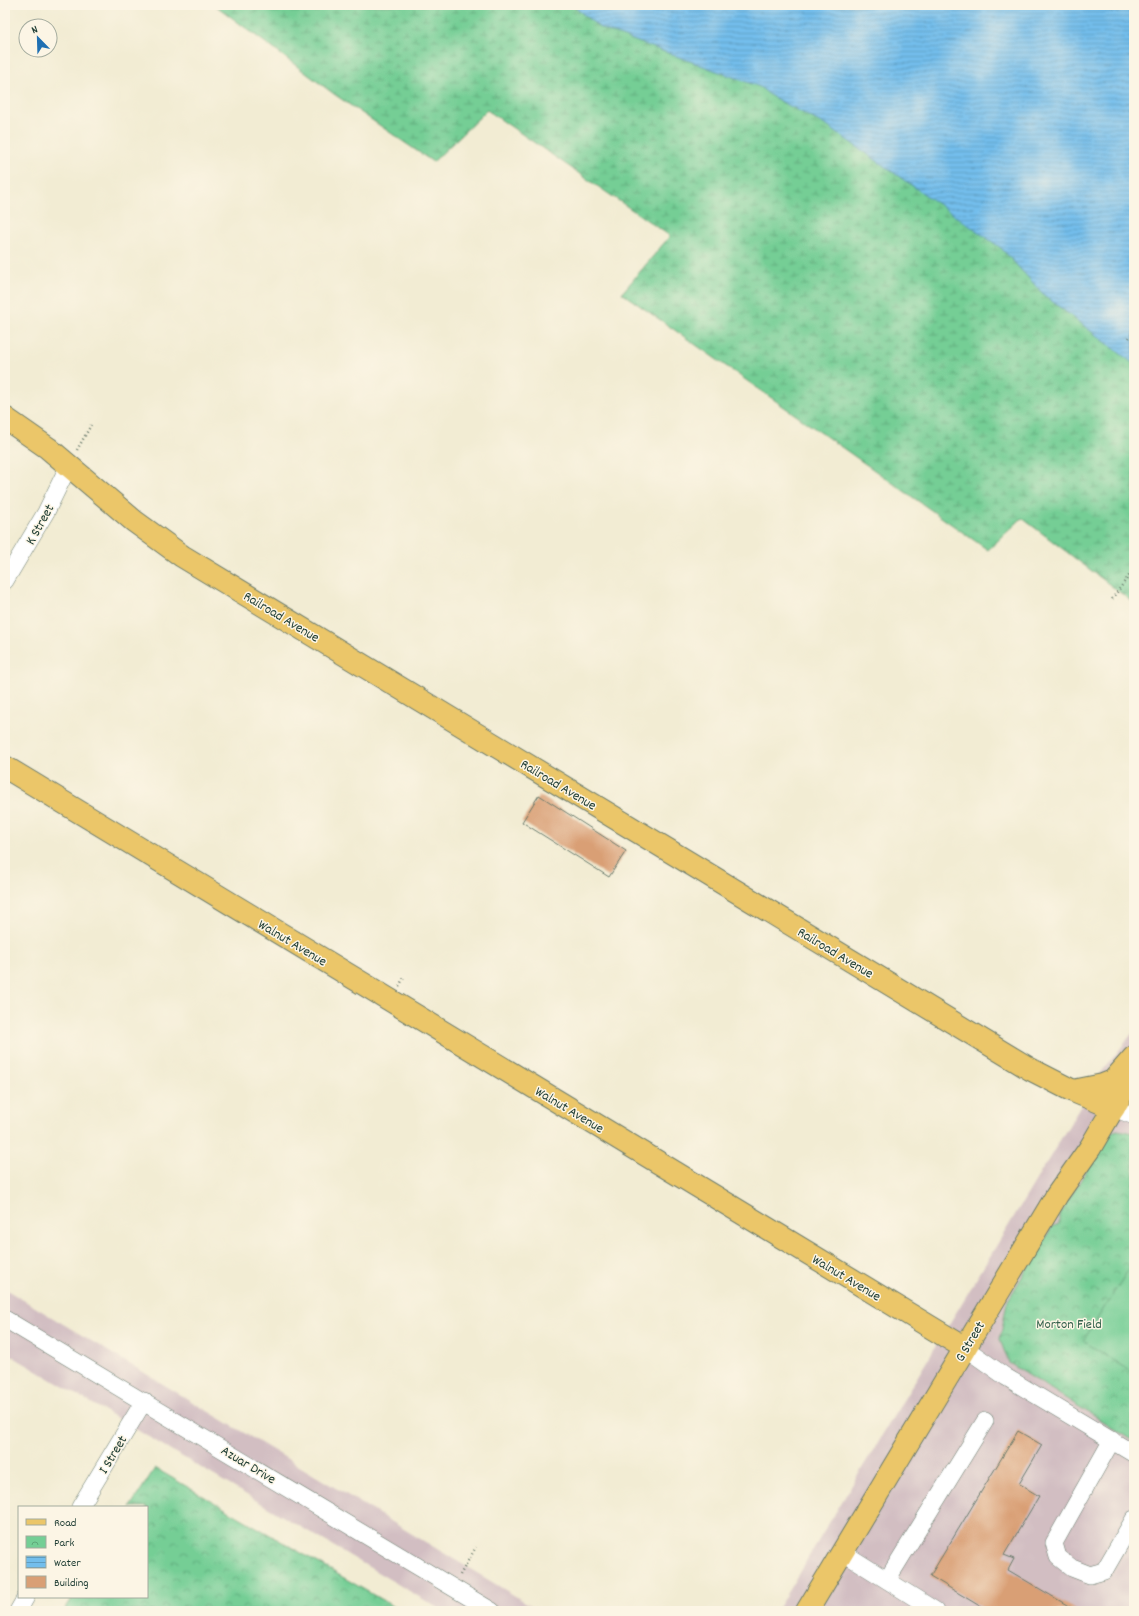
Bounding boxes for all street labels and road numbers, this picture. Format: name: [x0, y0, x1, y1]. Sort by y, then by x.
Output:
street label: K Street: [21, 501, 60, 549]
street label: Railroad Avenue: [239, 587, 323, 648]
street label: Railroad Avenue: [516, 755, 600, 816]
street label: Walnut Avenue: [254, 915, 330, 972]
street label: Railroad Avenue: [793, 923, 877, 984]
street label: Walnut Avenue: [531, 1082, 607, 1139]
street label: Walnut Avenue: [808, 1250, 884, 1307]
street label: G Street: [951, 1318, 991, 1366]
street label: I Street: [94, 1432, 133, 1478]
street label: Azuar Drive: [217, 1441, 279, 1490]

